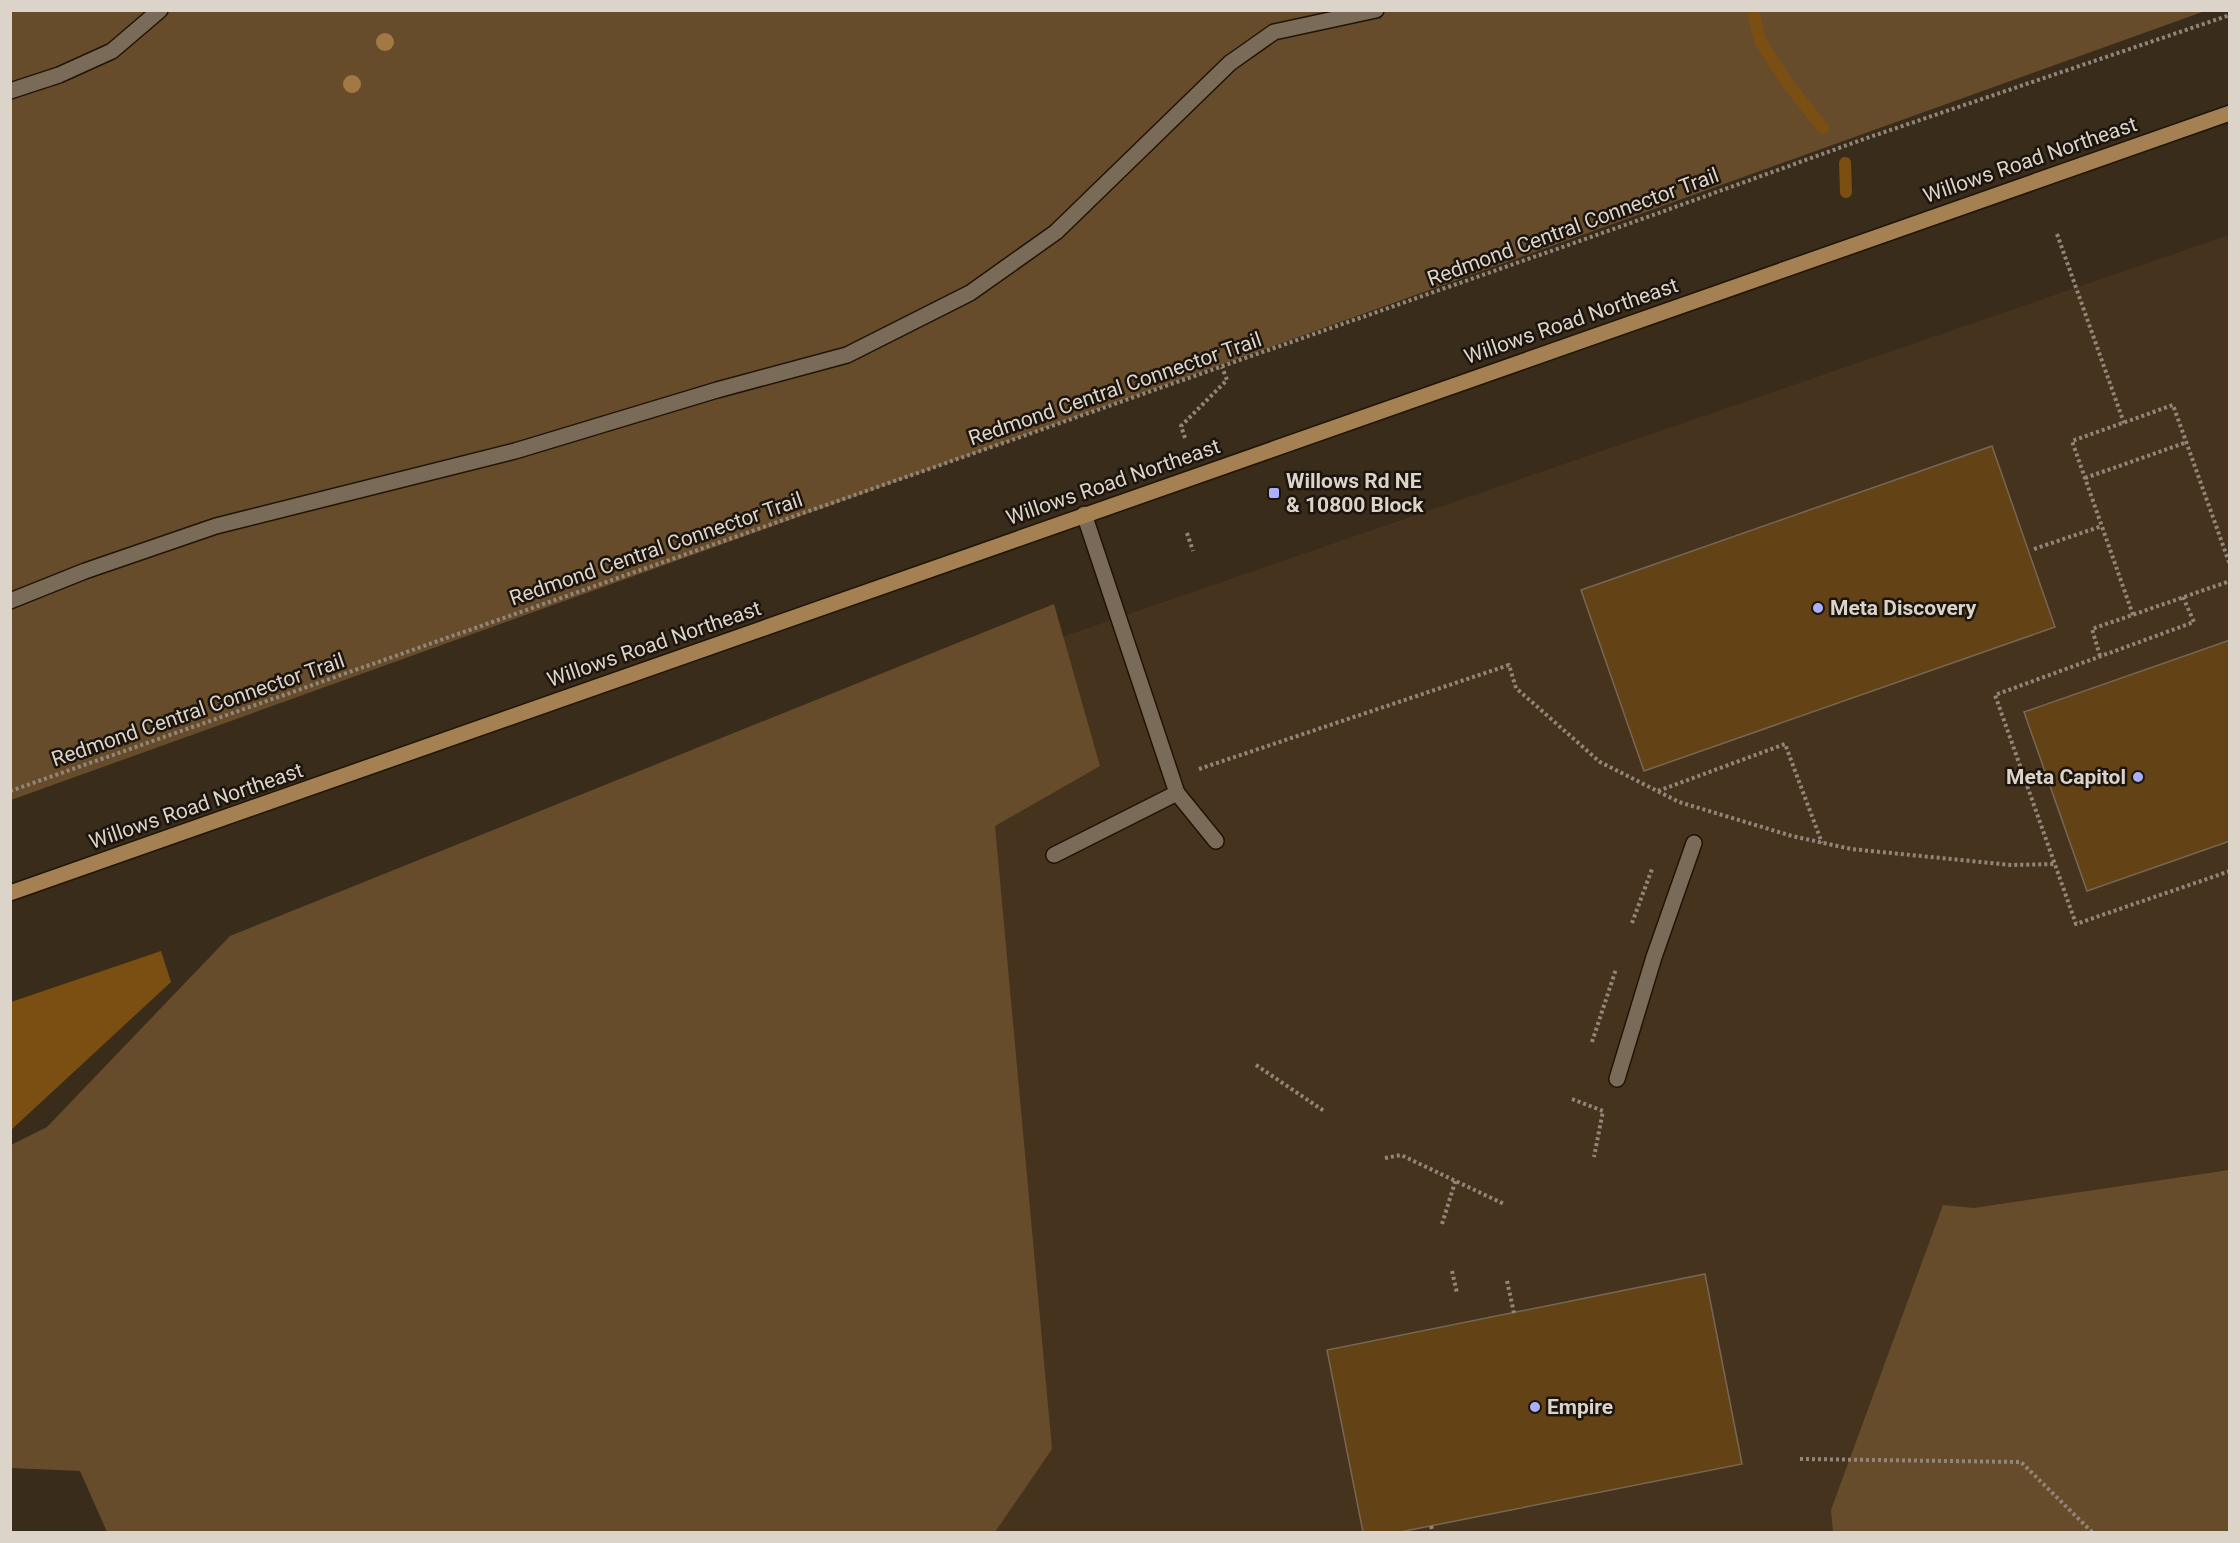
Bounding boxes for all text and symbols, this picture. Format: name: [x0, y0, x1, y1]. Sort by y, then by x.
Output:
street label: Willows Road Northeast: [1920, 112, 2140, 208]
street label: Redmond Central Connector Trail: [1424, 163, 1722, 291]
street label: Willows Road Northeast: [1461, 273, 1681, 369]
street label: Redmond Central Connector Trail: [965, 327, 1265, 451]
street label: Willows Road Northeast: [1003, 434, 1223, 530]
place label: Willows Rd NE & 10800 Block: [1286, 469, 1424, 517]
marker: Willows Rd NE & 10800 Block: [1267, 486, 1281, 500]
street label: Redmond Central Connector Trail: [506, 487, 806, 611]
street label: Willows Road Northeast: [544, 596, 764, 692]
place label: Meta Discovery: [1830, 596, 1977, 620]
marker: Meta Discovery: [1811, 601, 1825, 615]
street label: Redmond Central Connector Trail: [48, 648, 348, 772]
street label: Willows Road Northeast: [86, 758, 306, 854]
place label: Meta Capitol: [2006, 765, 2126, 789]
marker: Meta Capitol: [2131, 770, 2145, 784]
place label: Empire: [1547, 1395, 1613, 1419]
marker: Empire: [1528, 1400, 1542, 1414]

